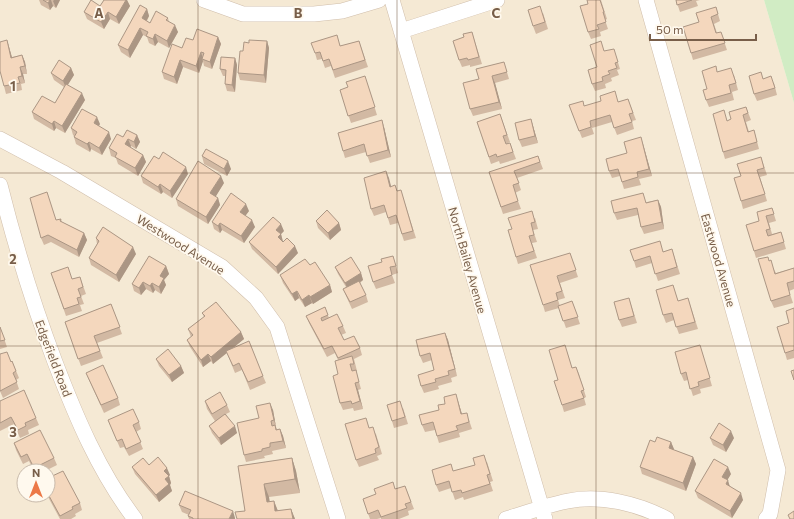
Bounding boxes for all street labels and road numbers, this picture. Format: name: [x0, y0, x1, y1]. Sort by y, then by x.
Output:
street label: North Bailey Avenue: [446, 205, 490, 315]
street label: Westwood Avenue: [134, 211, 228, 277]
street label: Eastwood Avenue: [699, 212, 739, 308]
street label: Edgefield Road: [33, 318, 75, 398]

